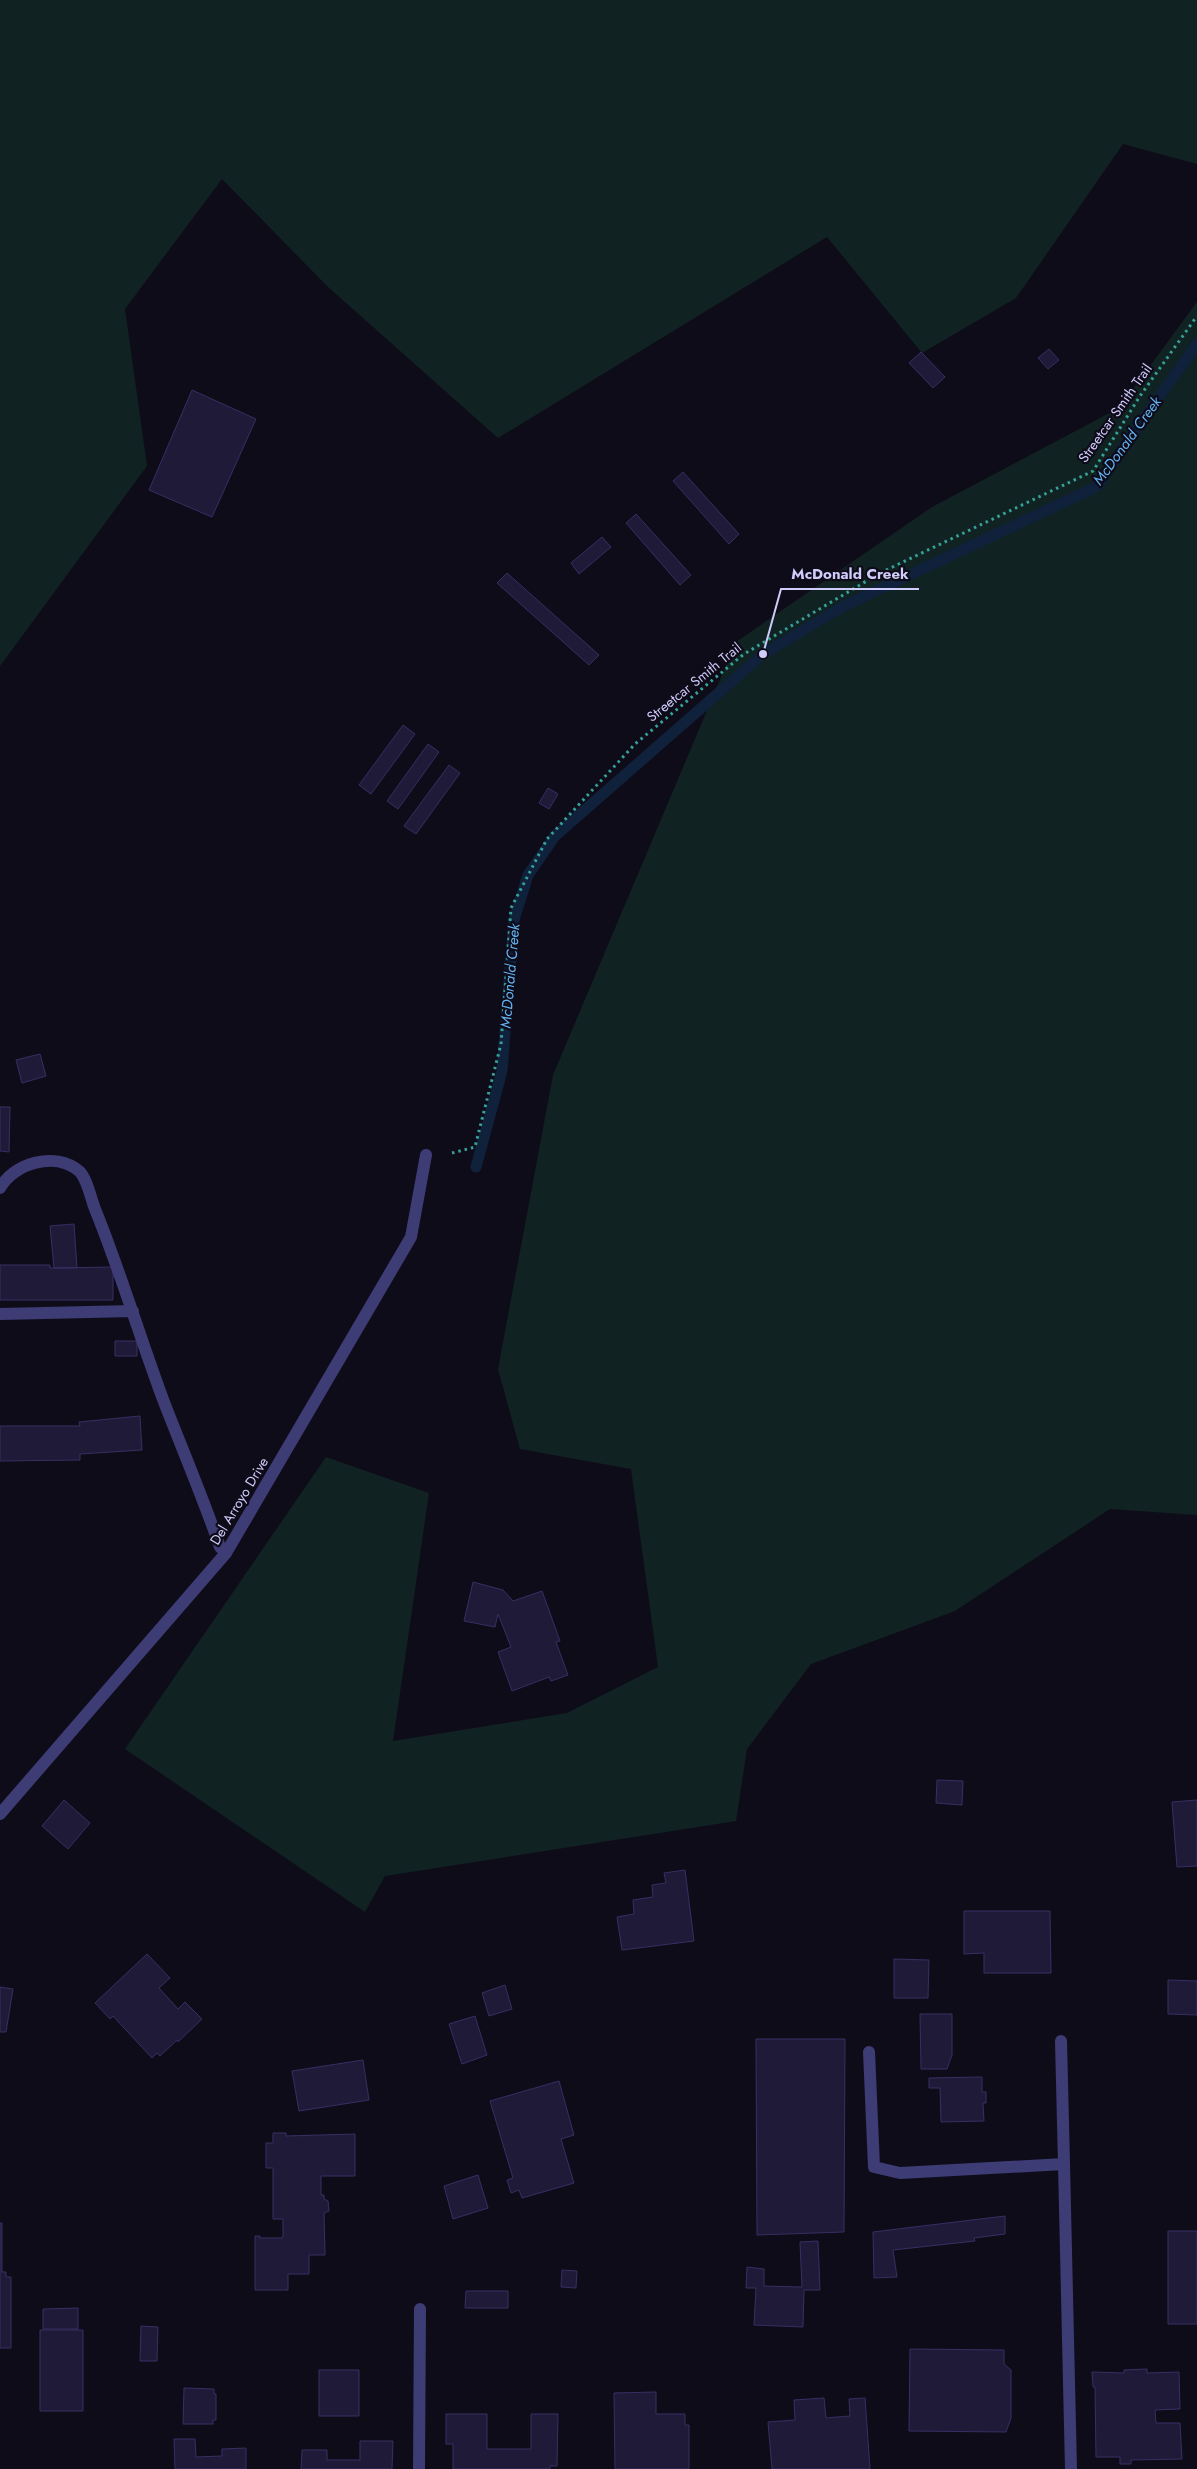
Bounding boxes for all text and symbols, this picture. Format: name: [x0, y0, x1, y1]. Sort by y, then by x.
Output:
street label: Streetcar Smith Trail: [1073, 359, 1157, 467]
water label: McDonald Creek: [1087, 392, 1167, 490]
callout: McDonald Creek: [781, 559, 919, 589]
text: McDonald Creek: [791, 563, 909, 585]
street label: Streetcar Smith Trail: [642, 637, 746, 727]
water label: McDonald Creek: [494, 922, 526, 1029]
street label: Del Arroyo Drive: [205, 1453, 273, 1549]

